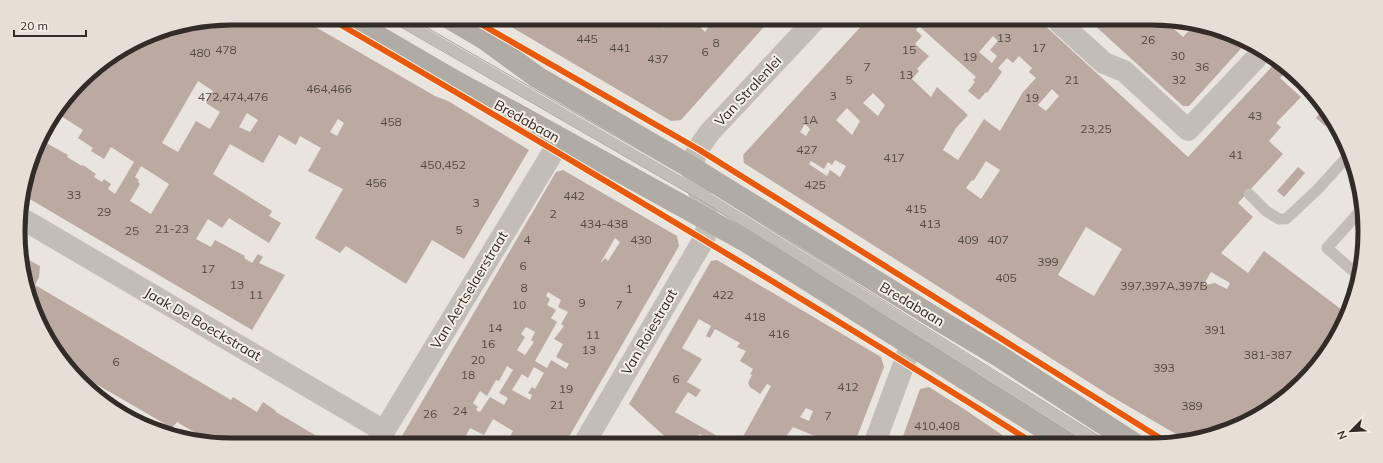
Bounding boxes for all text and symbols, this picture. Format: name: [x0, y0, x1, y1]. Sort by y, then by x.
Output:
scale bar: [14, 12, 86, 38]
text: 20 m: [20, 18, 48, 33]
house number: 13: [997, 30, 1011, 45]
house number: 445: [576, 31, 598, 46]
house number: 26: [1141, 32, 1155, 47]
house number: 8: [712, 35, 720, 50]
house number: 441: [609, 40, 631, 55]
house number: 17: [1032, 40, 1046, 55]
house number: 478: [215, 42, 237, 57]
house number: 15: [902, 42, 916, 57]
house number: 6: [701, 44, 709, 59]
house number: 480: [189, 45, 211, 60]
house number: 30: [1171, 48, 1185, 63]
house number: 19: [963, 49, 977, 64]
house number: 437: [647, 51, 669, 66]
street label: Van Stralenlei: [711, 52, 785, 130]
house number: 7: [863, 59, 871, 74]
house number: 36: [1195, 59, 1209, 74]
house number: 13: [899, 67, 913, 82]
house number: 5: [845, 72, 853, 87]
house number: 21: [1065, 72, 1079, 87]
house number: 32: [1172, 72, 1186, 87]
house number: 464,466: [306, 81, 352, 96]
house number: 3: [829, 88, 837, 103]
house number: 472,474,476: [198, 89, 268, 104]
house number: 19: [1025, 90, 1039, 105]
street label: Bredabaan: [491, 96, 563, 146]
house number: 43: [1248, 108, 1262, 123]
house number: 1A: [802, 112, 818, 127]
house number: 458: [380, 114, 402, 129]
house number: 23,25: [1080, 121, 1112, 136]
house number: 427: [796, 142, 818, 157]
house number: 41: [1229, 147, 1243, 162]
house number: 417: [883, 150, 905, 165]
house number: 450,452: [420, 157, 466, 172]
house number: 456: [365, 175, 387, 190]
house number: 425: [804, 177, 826, 192]
house number: 33: [67, 187, 81, 202]
house number: 442: [563, 188, 585, 203]
house number: 3: [472, 195, 480, 210]
house number: 415: [905, 201, 927, 216]
house number: 29: [97, 204, 111, 219]
house number: 2: [549, 206, 557, 221]
house number: 434-438: [580, 216, 628, 231]
house number: 413: [919, 216, 941, 231]
house number: 21-23: [155, 221, 189, 236]
house number: 5: [455, 222, 463, 237]
house number: 25: [125, 223, 139, 238]
street label: Van Aertselaerstraat: [427, 228, 511, 352]
house number: 4: [523, 232, 531, 247]
house number: 430: [630, 232, 652, 247]
house number: 409: [957, 232, 979, 247]
house number: 407: [987, 232, 1009, 247]
house number: 399: [1037, 254, 1059, 269]
house number: 6: [519, 258, 527, 273]
house number: 17: [201, 261, 215, 276]
house number: 405: [995, 270, 1017, 285]
house number: 13: [230, 277, 244, 292]
street label: Bredabaan: [876, 278, 948, 330]
house number: 397,397A,397B: [1120, 278, 1208, 293]
house number: 8: [520, 280, 528, 295]
house number: 1: [625, 281, 633, 296]
street label: Jaak De Boeckstraat: [141, 283, 265, 365]
street label: Van Roiestraat: [617, 286, 681, 378]
house number: 11: [249, 287, 263, 302]
house number: 422: [712, 287, 734, 302]
house number: 9: [578, 295, 586, 310]
house number: 10: [512, 297, 526, 312]
house number: 7: [615, 297, 623, 312]
house number: 418: [744, 309, 766, 324]
house number: 14: [488, 320, 502, 335]
house number: 391: [1204, 322, 1226, 337]
house number: 416: [768, 326, 790, 341]
house number: 11: [586, 327, 600, 342]
house number: 16: [481, 336, 495, 351]
house number: 13: [582, 342, 596, 357]
house number: 381-387: [1244, 347, 1292, 362]
house number: 20: [471, 352, 485, 367]
house number: 6: [112, 354, 120, 369]
house number: 393: [1153, 360, 1175, 375]
house number: 18: [461, 367, 475, 382]
house number: 6: [672, 371, 680, 386]
house number: 412: [837, 379, 859, 394]
house number: 19: [559, 381, 573, 396]
house number: 21: [550, 397, 564, 412]
house number: 389: [1181, 398, 1203, 413]
house number: 24: [453, 403, 467, 418]
house number: 26: [423, 406, 437, 421]
house number: 7: [824, 408, 832, 423]
north arrow: [1331, 411, 1371, 451]
house number: 410,408: [914, 418, 960, 433]
text: N: [1334, 428, 1350, 442]

